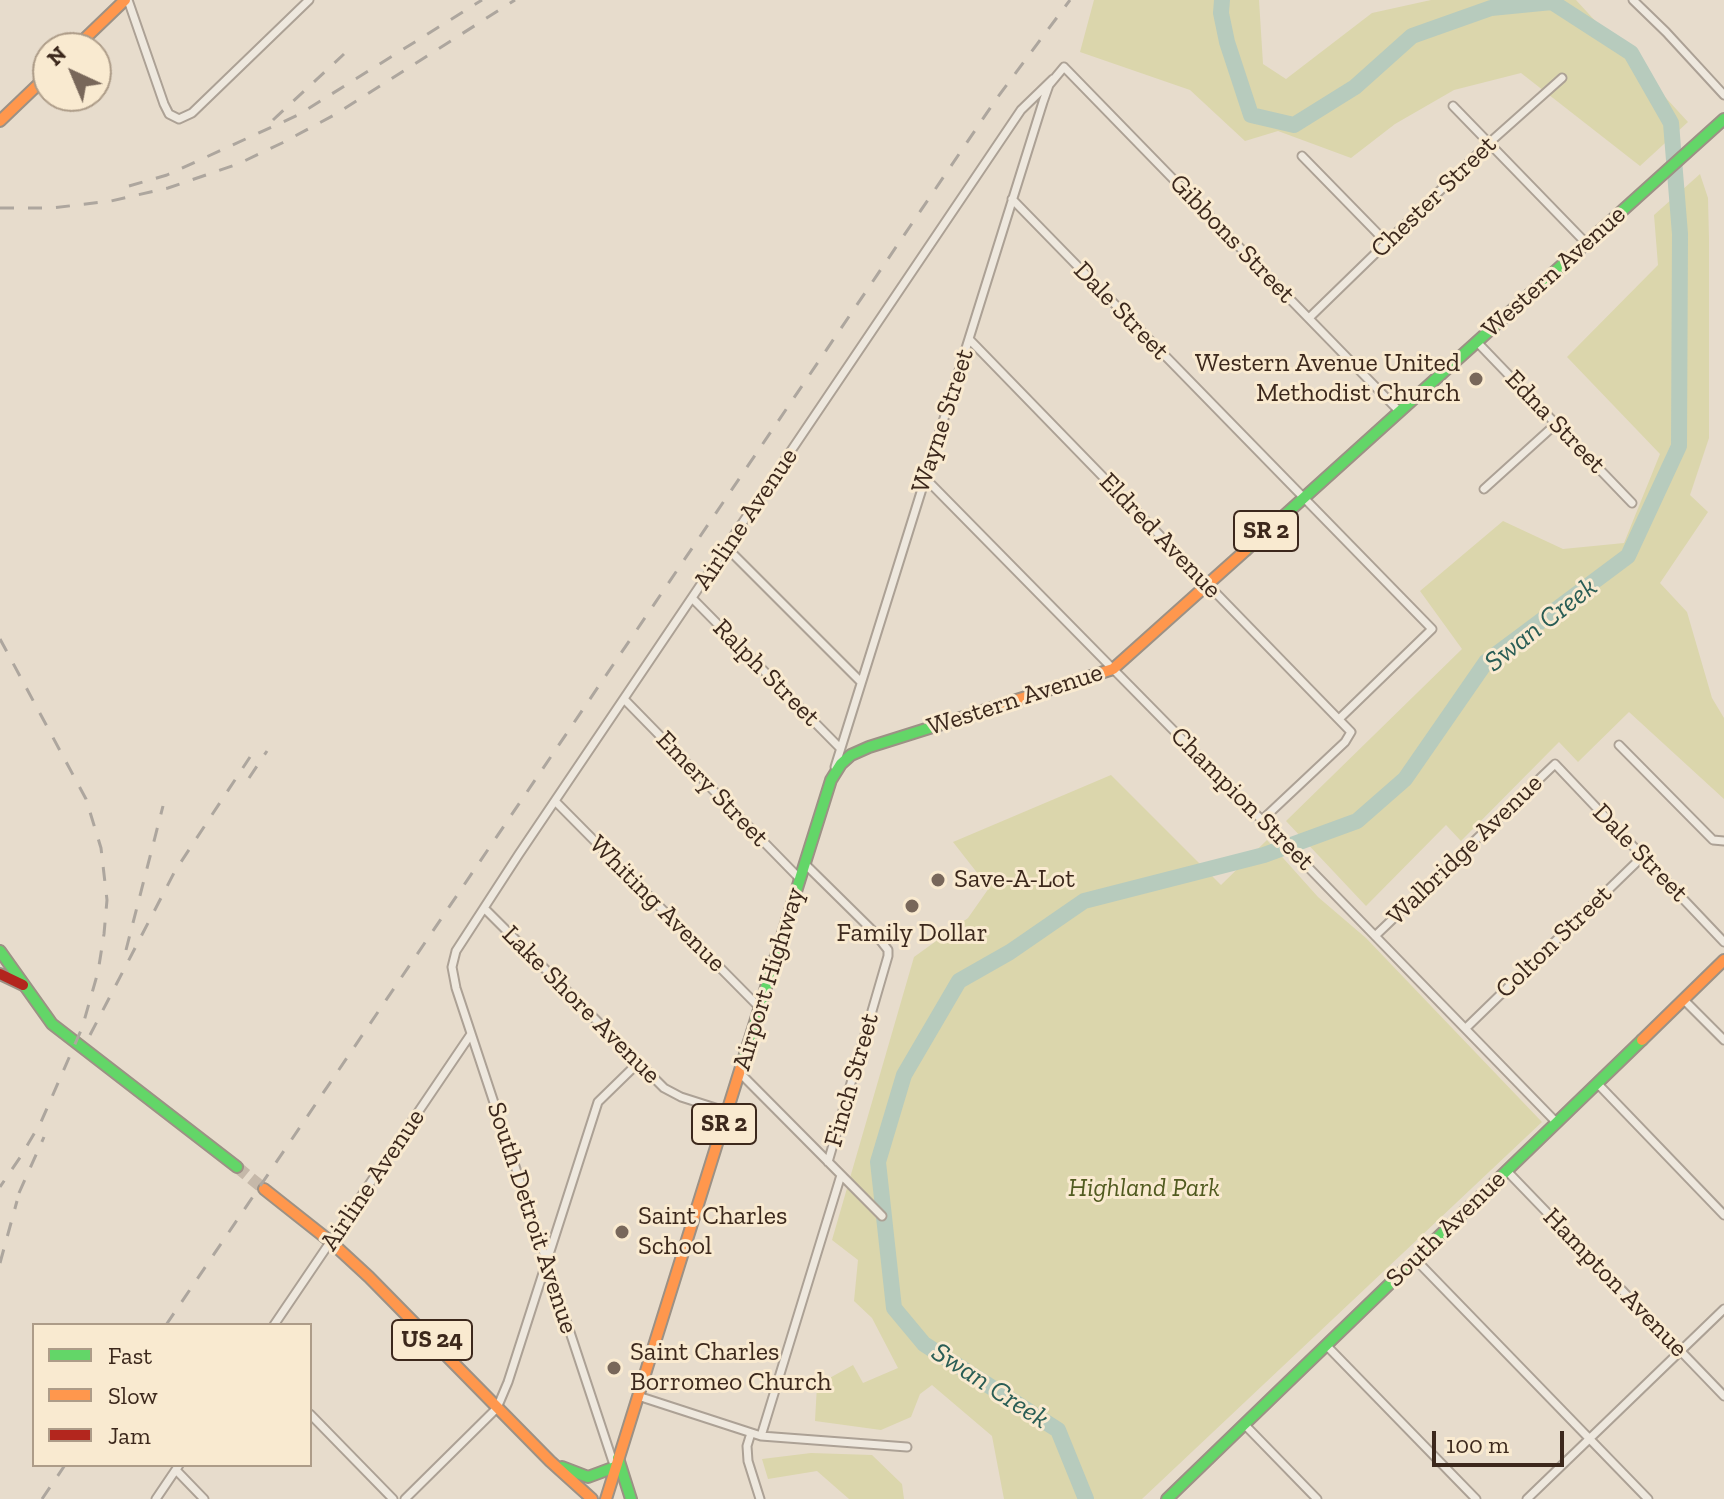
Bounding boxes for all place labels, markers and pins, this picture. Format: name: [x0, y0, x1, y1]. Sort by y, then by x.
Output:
place label: Western Avenue United Methodist Church: [1195, 348, 1460, 410]
marker: Western Avenue United Methodist Church: [1467, 370, 1485, 388]
place label: Save-A-Lot: [954, 864, 1075, 896]
marker: Save-A-Lot: [929, 871, 947, 889]
marker: Family Dollar: [903, 897, 921, 915]
place label: Family Dollar: [836, 918, 988, 950]
place label: Saint Charles School: [638, 1201, 787, 1262]
marker: Saint Charles School: [613, 1223, 631, 1241]
place label: Saint Charles Borromeo Church: [630, 1337, 832, 1398]
marker: Saint Charles Borromeo Church: [605, 1359, 623, 1377]

